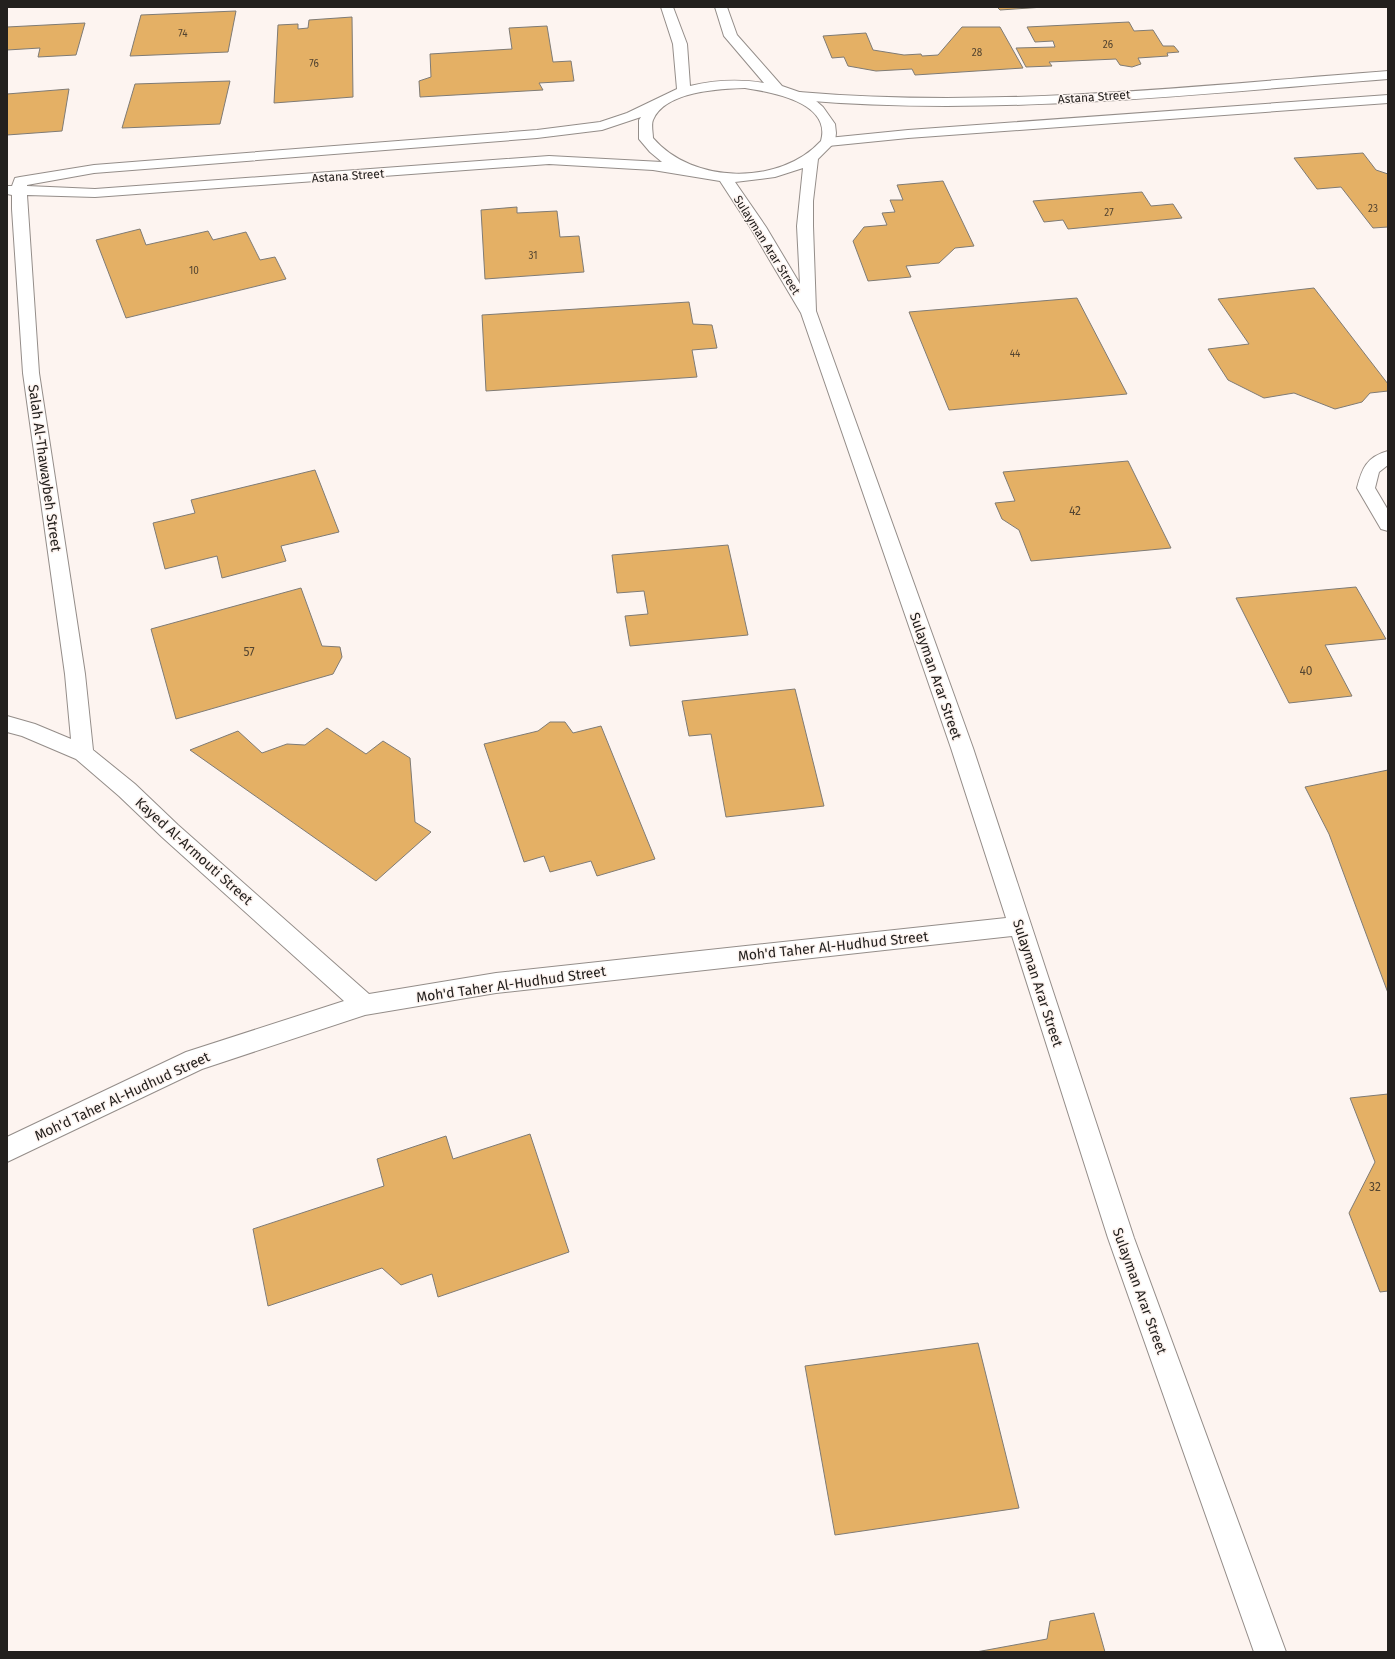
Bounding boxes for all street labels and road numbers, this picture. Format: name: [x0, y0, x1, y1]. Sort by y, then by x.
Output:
street label: Astana Street: [1057, 87, 1131, 107]
street label: Astana Street: [311, 166, 385, 186]
street label: Sulayman Arar Street: [731, 193, 804, 298]
street label: Salah Al-Thawaybeh Street: [24, 383, 65, 554]
street label: Sulayman Arar Street: [906, 610, 966, 743]
street label: Kayed Al-Armouti Street: [131, 794, 257, 909]
street label: Sulayman Arar Street: [1009, 917, 1066, 1050]
street label: Moh'd Taher Al-Hudhud Street: [737, 928, 930, 965]
street label: Moh'd Taher Al-Hudhud Street: [415, 963, 608, 1006]
street label: Moh'd Taher Al-Hudhud Street: [32, 1048, 213, 1145]
street label: Sulayman Arar Street: [1109, 1226, 1171, 1358]

